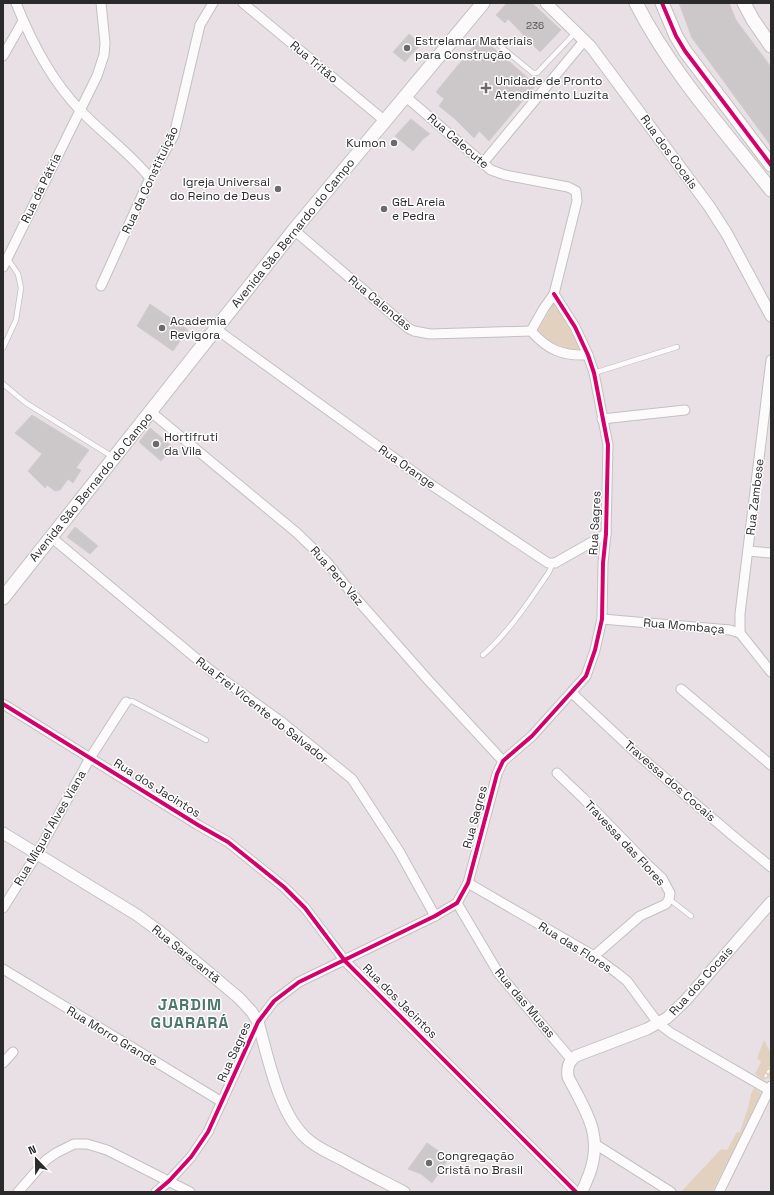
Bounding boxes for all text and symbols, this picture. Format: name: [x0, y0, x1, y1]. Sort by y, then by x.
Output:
house number: 236: [526, 19, 544, 32]
place label: Estrelamar Materiais para Construção: [415, 33, 532, 63]
street label: Rua Tritão: [287, 37, 341, 87]
marker: Estrelamar Materiais para Construção: [402, 43, 412, 53]
place label: Unidade de Pronto Atendimento Luzita: [495, 73, 609, 103]
marker: Unidade de Pronto Atendimento Luzita: [480, 82, 492, 94]
street label: Rua Calecute: [424, 110, 492, 172]
street label: Rua dos Cocais: [637, 112, 701, 192]
street label: Rua da Constituição: [118, 124, 182, 236]
place label: Kumon: [346, 135, 386, 151]
marker: Kumon: [389, 138, 399, 148]
street label: Rua da Pátria: [17, 150, 65, 226]
street label: Avenida São Bernardo do Campo: [228, 155, 358, 311]
place label: Igreja Universal do Reino de Deus: [170, 174, 270, 204]
marker: Igreja Universal do Reino de Deus: [273, 184, 283, 194]
place label: G&L Areia e Pedra: [392, 194, 445, 224]
marker: G&L Areia e Pedra: [379, 204, 389, 214]
street label: Rua Calendas: [345, 272, 415, 334]
place label: Academia Revigora: [170, 313, 227, 343]
marker: Academia Revigora: [157, 323, 167, 333]
street label: Avenida São Bernardo do Campo: [26, 409, 156, 565]
place label: Hortifruti da Vila: [164, 429, 218, 459]
marker: Hortifruti da Vila: [151, 439, 161, 449]
street label: Rua Orange: [375, 441, 439, 493]
street label: Rua Zambese: [742, 458, 768, 536]
street label: Rua Sagres: [585, 490, 605, 556]
street label: Rua Pero Vaz: [307, 543, 367, 609]
street label: Rua Mombaça: [643, 614, 725, 638]
street label: Rua Frei Vicente do Salvador: [192, 653, 332, 767]
street label: Travessa dos Cocais: [621, 737, 719, 825]
street label: Rua dos Jacintos: [111, 755, 203, 821]
street label: Rua Miguel Alves Viana: [10, 767, 90, 889]
street label: Rua Sagres: [459, 784, 491, 850]
street label: Travessa das Flores: [581, 797, 669, 889]
street label: Rua das Flores: [535, 918, 615, 976]
street label: Rua Saracantã: [148, 921, 224, 987]
street label: Rua dos Cocais: [666, 943, 736, 1019]
street label: Rua dos Jacintos: [359, 960, 441, 1042]
street label: Rua das Musas: [491, 965, 559, 1041]
district label: JARDIM GUARARÁ: [151, 994, 229, 1033]
street label: Rua Morro Grande: [64, 1003, 160, 1069]
street label: Rua Sagres: [214, 1019, 254, 1085]
north arrow: [16, 1139, 56, 1179]
text: N: [26, 1142, 38, 1158]
place label: Congregação Cristã no Brasil: [437, 1148, 523, 1178]
marker: Congregação Cristã no Brasil: [424, 1158, 434, 1168]

